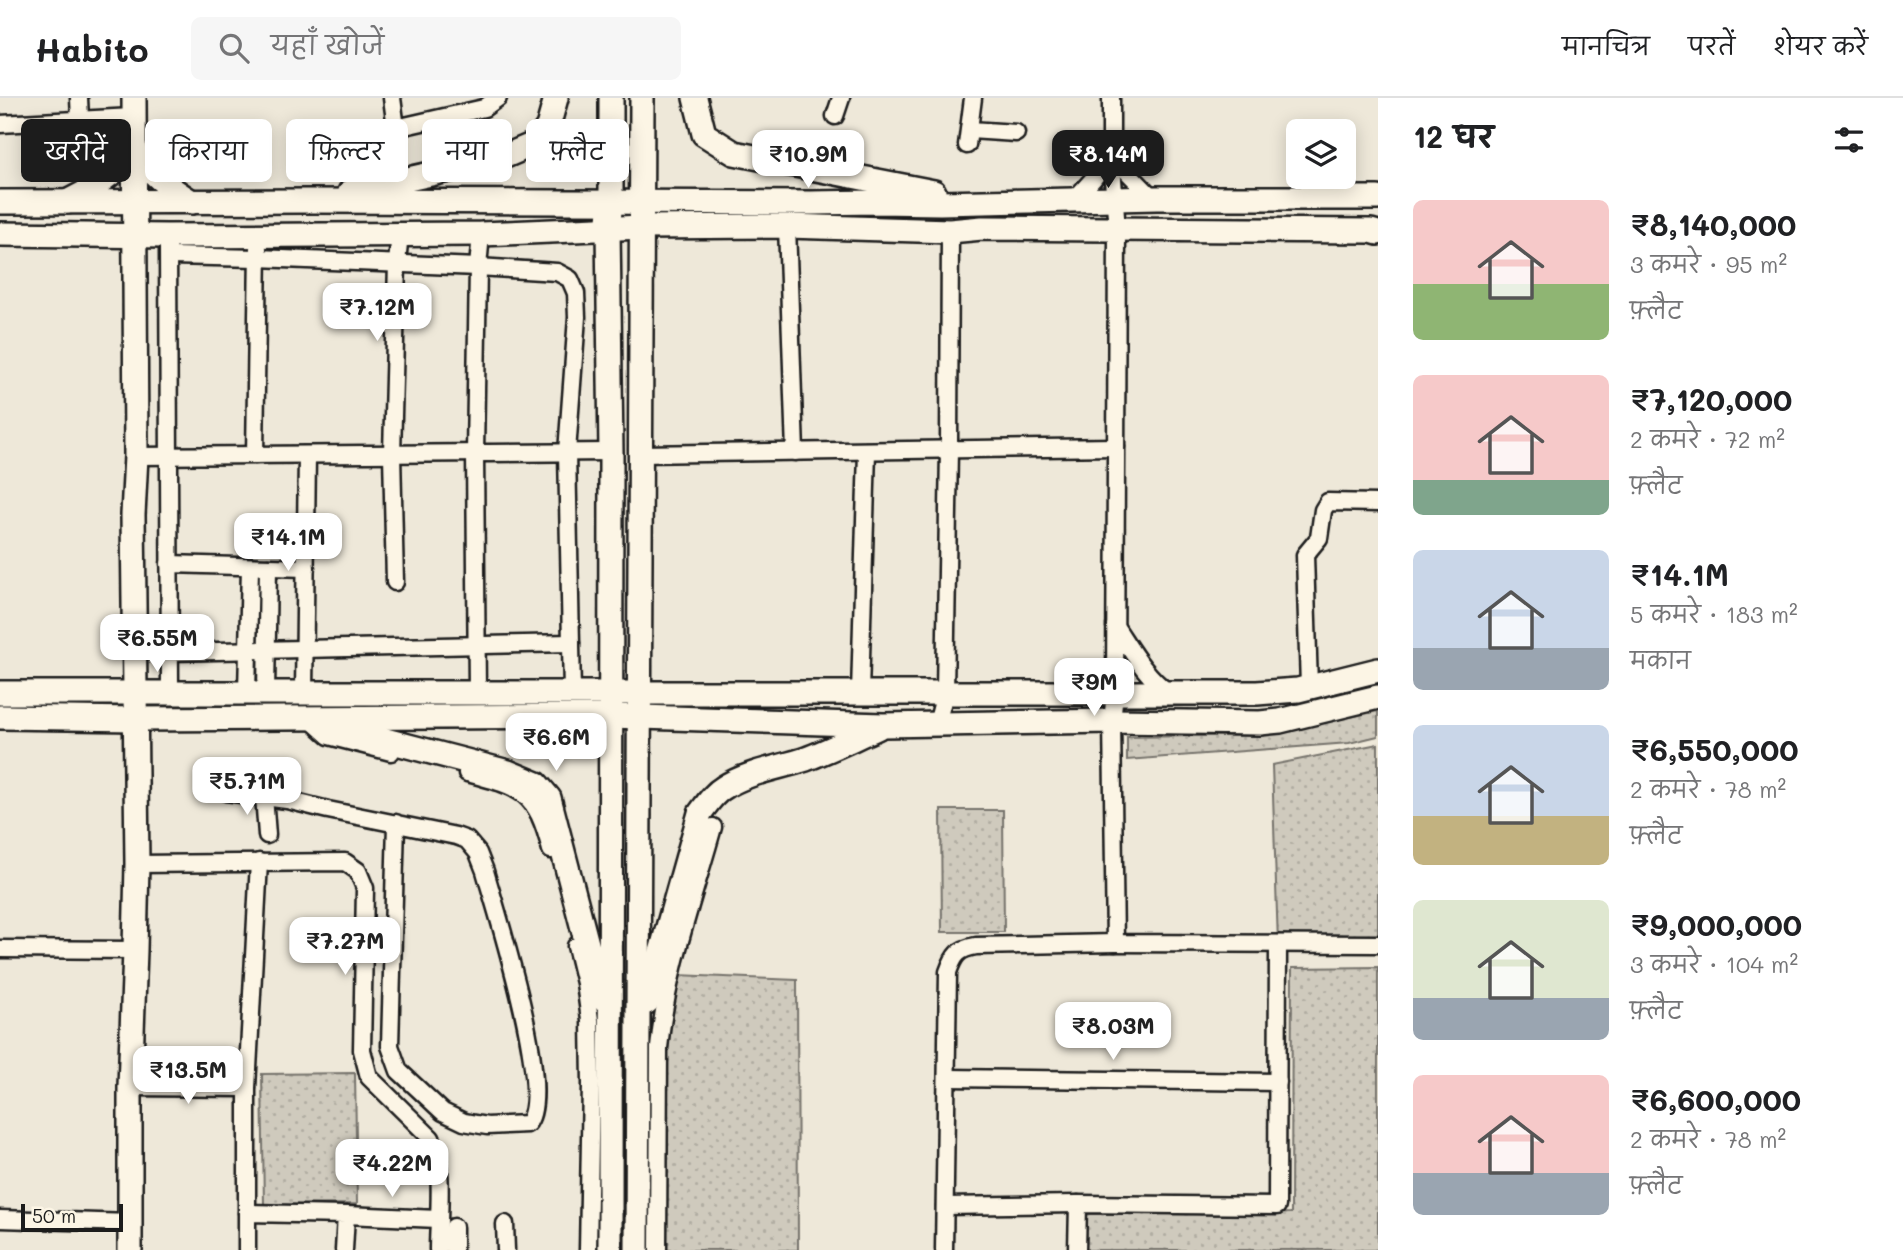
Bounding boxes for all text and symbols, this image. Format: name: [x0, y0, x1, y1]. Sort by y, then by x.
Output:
search box: [191, 17, 681, 80]
text: Habito: [35, 27, 149, 70]
text: यहाँ खोजें: [271, 28, 384, 62]
icon: search: [215, 29, 253, 67]
text: मानचित्र: [1562, 30, 1650, 61]
text: परतें: [1688, 30, 1735, 61]
text: शेयर करें: [1773, 30, 1868, 61]
text: 12 घर: [1413, 116, 1494, 156]
chip: खरीदें: [21, 119, 131, 182]
chip: किराया: [145, 119, 272, 182]
chip: फ़िल्टर: [286, 119, 408, 182]
chip: नया: [422, 119, 512, 182]
chip: फ़्लैट: [526, 119, 629, 182]
map controls: [1286, 119, 1356, 189]
button: layers: [1286, 119, 1356, 189]
icon: filters: [1830, 121, 1868, 159]
pin: ₹10.9M: [751, 130, 865, 190]
pin: ₹8.14M: [1051, 130, 1165, 190]
text: ₹10.9M: [768, 138, 848, 168]
text: ₹8.14M: [1068, 138, 1148, 168]
text: ₹8,140,000: [1630, 204, 1796, 244]
icon: home: [1469, 228, 1553, 312]
text: 3 कमरे · 95 m²: [1630, 249, 1787, 279]
pin: ₹7.12M: [320, 284, 434, 343]
text: ₹7.12M: [339, 291, 415, 321]
text: फ़्लैट: [1630, 295, 1682, 325]
text: ₹7,120,000: [1630, 379, 1792, 419]
icon: home: [1469, 403, 1553, 487]
text: 2 कमरे · 72 m²: [1630, 424, 1785, 454]
text: फ़्लैट: [1630, 470, 1682, 500]
pin: ₹14.1M: [231, 514, 345, 573]
text: ₹14.1M: [250, 521, 326, 551]
text: ₹14.1M: [1630, 554, 1729, 594]
icon: home: [1469, 578, 1553, 662]
text: 5 कमरे · 183 m²: [1630, 599, 1798, 629]
pin: ₹6.55M: [100, 614, 214, 674]
text: ₹6.55M: [116, 622, 198, 652]
text: मकान: [1630, 645, 1691, 675]
pin: ₹9M: [1060, 658, 1128, 718]
text: ₹9M: [1070, 666, 1118, 696]
pin: ₹6.6M: [507, 714, 605, 773]
text: ₹6.6M: [522, 721, 590, 751]
text: ₹6,550,000: [1630, 729, 1799, 769]
icon: home: [1469, 753, 1553, 837]
pin: ₹5.71M: [190, 758, 304, 817]
text: ₹5.71M: [208, 765, 286, 795]
text: 2 कमरे · 78 m²: [1630, 774, 1786, 804]
text: फ़्लैट: [1630, 820, 1682, 850]
text: ₹9,000,000: [1630, 904, 1802, 944]
pin: ₹7.27M: [288, 918, 402, 977]
text: ₹7.27M: [305, 925, 385, 955]
icon: home: [1469, 928, 1553, 1012]
text: 3 कमरे · 104 m²: [1630, 949, 1798, 979]
text: फ़्लैट: [1630, 995, 1682, 1025]
pin: ₹8.03M: [1056, 1002, 1170, 1062]
text: ₹8.03M: [1071, 1010, 1155, 1040]
pin: ₹13.5M: [131, 1046, 245, 1106]
text: ₹13.5M: [149, 1054, 227, 1084]
text: ₹6,600,000: [1630, 1079, 1801, 1119]
icon: home: [1469, 1103, 1553, 1187]
text: 2 कमरे · 78 m²: [1630, 1124, 1786, 1154]
pin: ₹4.22M: [335, 1140, 449, 1199]
text: ₹4.22M: [351, 1147, 433, 1177]
text: फ़्लैट: [1630, 1170, 1682, 1200]
scale bar: [21, 1201, 122, 1233]
text: 50 m: [32, 1203, 76, 1228]

